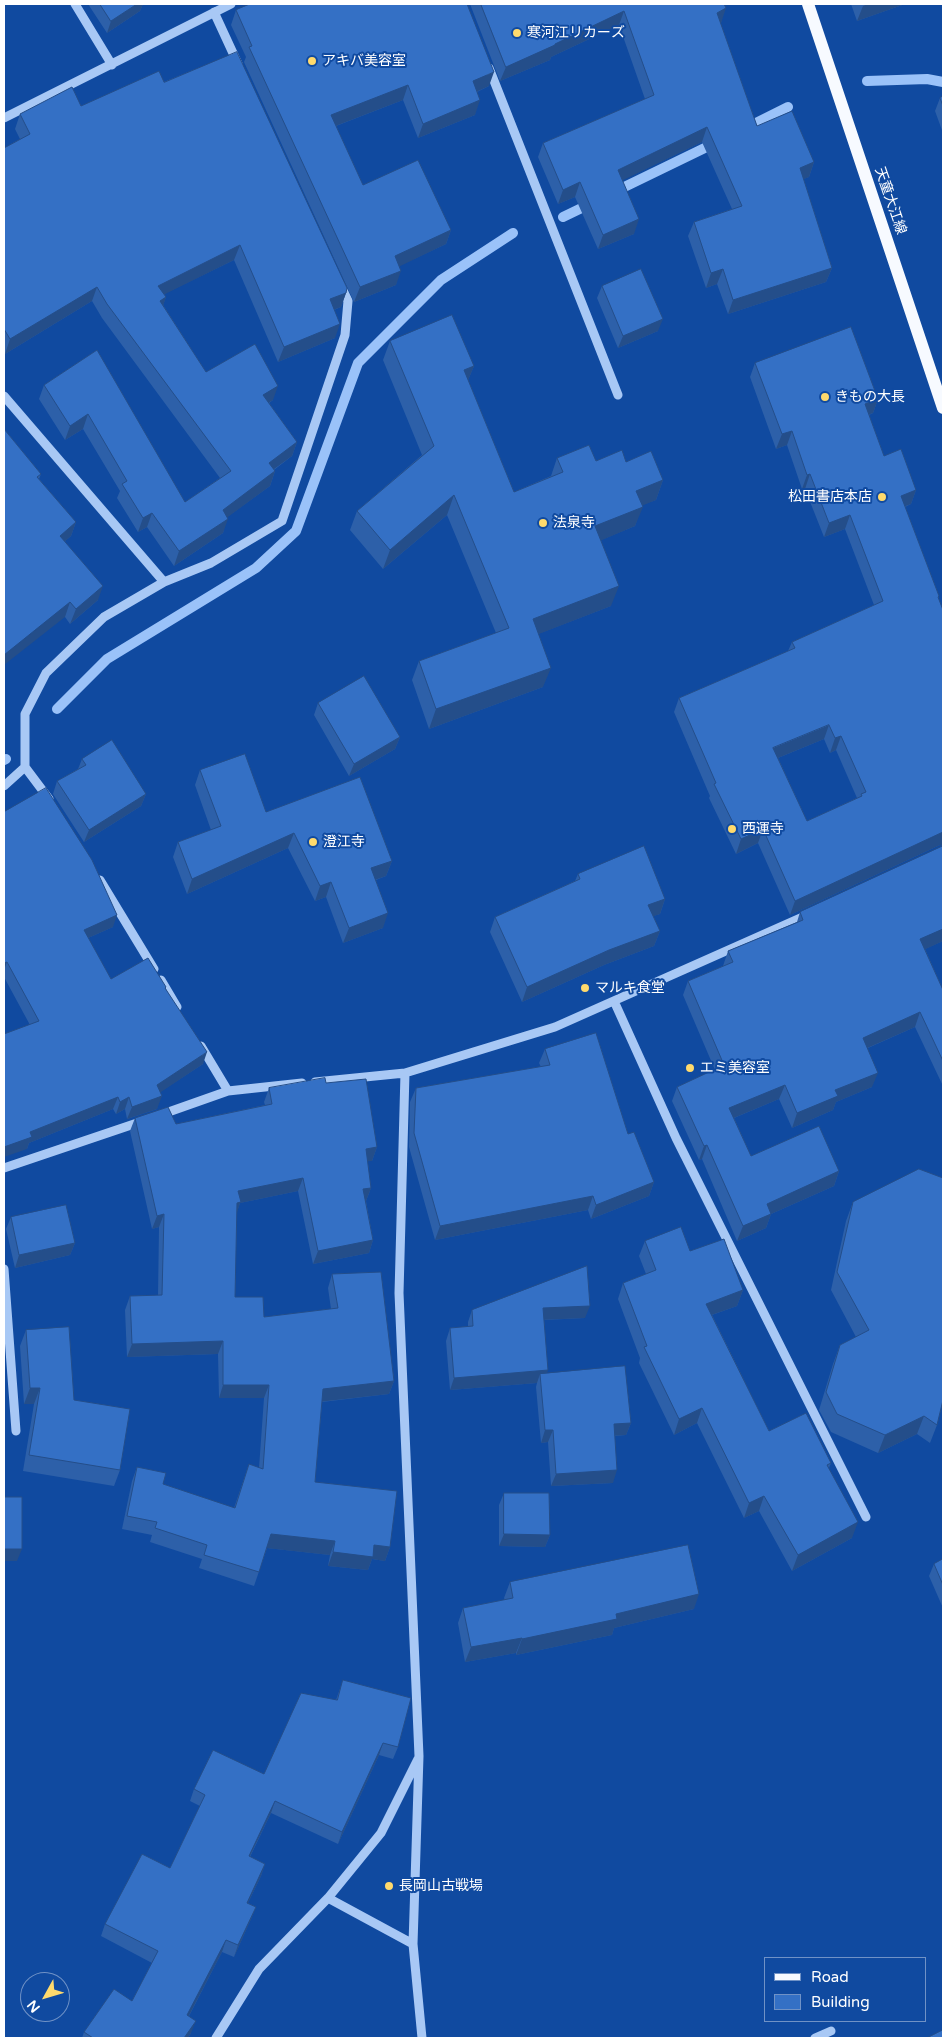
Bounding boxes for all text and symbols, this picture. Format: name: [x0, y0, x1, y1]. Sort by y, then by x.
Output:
place label: 寒河江リカーズ: [527, 25, 625, 41]
marker: 寒河江リカーズ: [511, 27, 523, 39]
place label: アキバ美容室: [322, 53, 406, 69]
marker: アキバ美容室: [306, 55, 318, 67]
street label: 天童大江線: [871, 165, 909, 237]
place label: きもの大長: [835, 389, 905, 405]
marker: きもの大長: [819, 391, 831, 403]
place label: 松田書店本店: [788, 489, 872, 505]
marker: 松田書店本店: [876, 491, 888, 503]
place label: 法泉寺: [553, 515, 595, 531]
marker: 法泉寺: [537, 517, 549, 529]
place label: 西運寺: [742, 821, 784, 837]
marker: 西運寺: [726, 823, 738, 835]
place label: 澄江寺: [323, 834, 365, 850]
marker: 澄江寺: [307, 836, 319, 848]
place label: マルキ食堂: [595, 980, 665, 996]
marker: マルキ食堂: [579, 982, 591, 994]
place label: エミ美容室: [700, 1060, 770, 1076]
marker: エミ美容室: [684, 1062, 696, 1074]
place label: 長岡山古戦場: [399, 1878, 483, 1894]
marker: 長岡山古戦場: [383, 1880, 395, 1892]
legend: [764, 1957, 927, 2022]
text: Road: [811, 1968, 849, 1986]
north arrow: [20, 1972, 70, 2022]
text: Building: [811, 1993, 870, 2011]
text: N: [24, 1996, 44, 2016]

